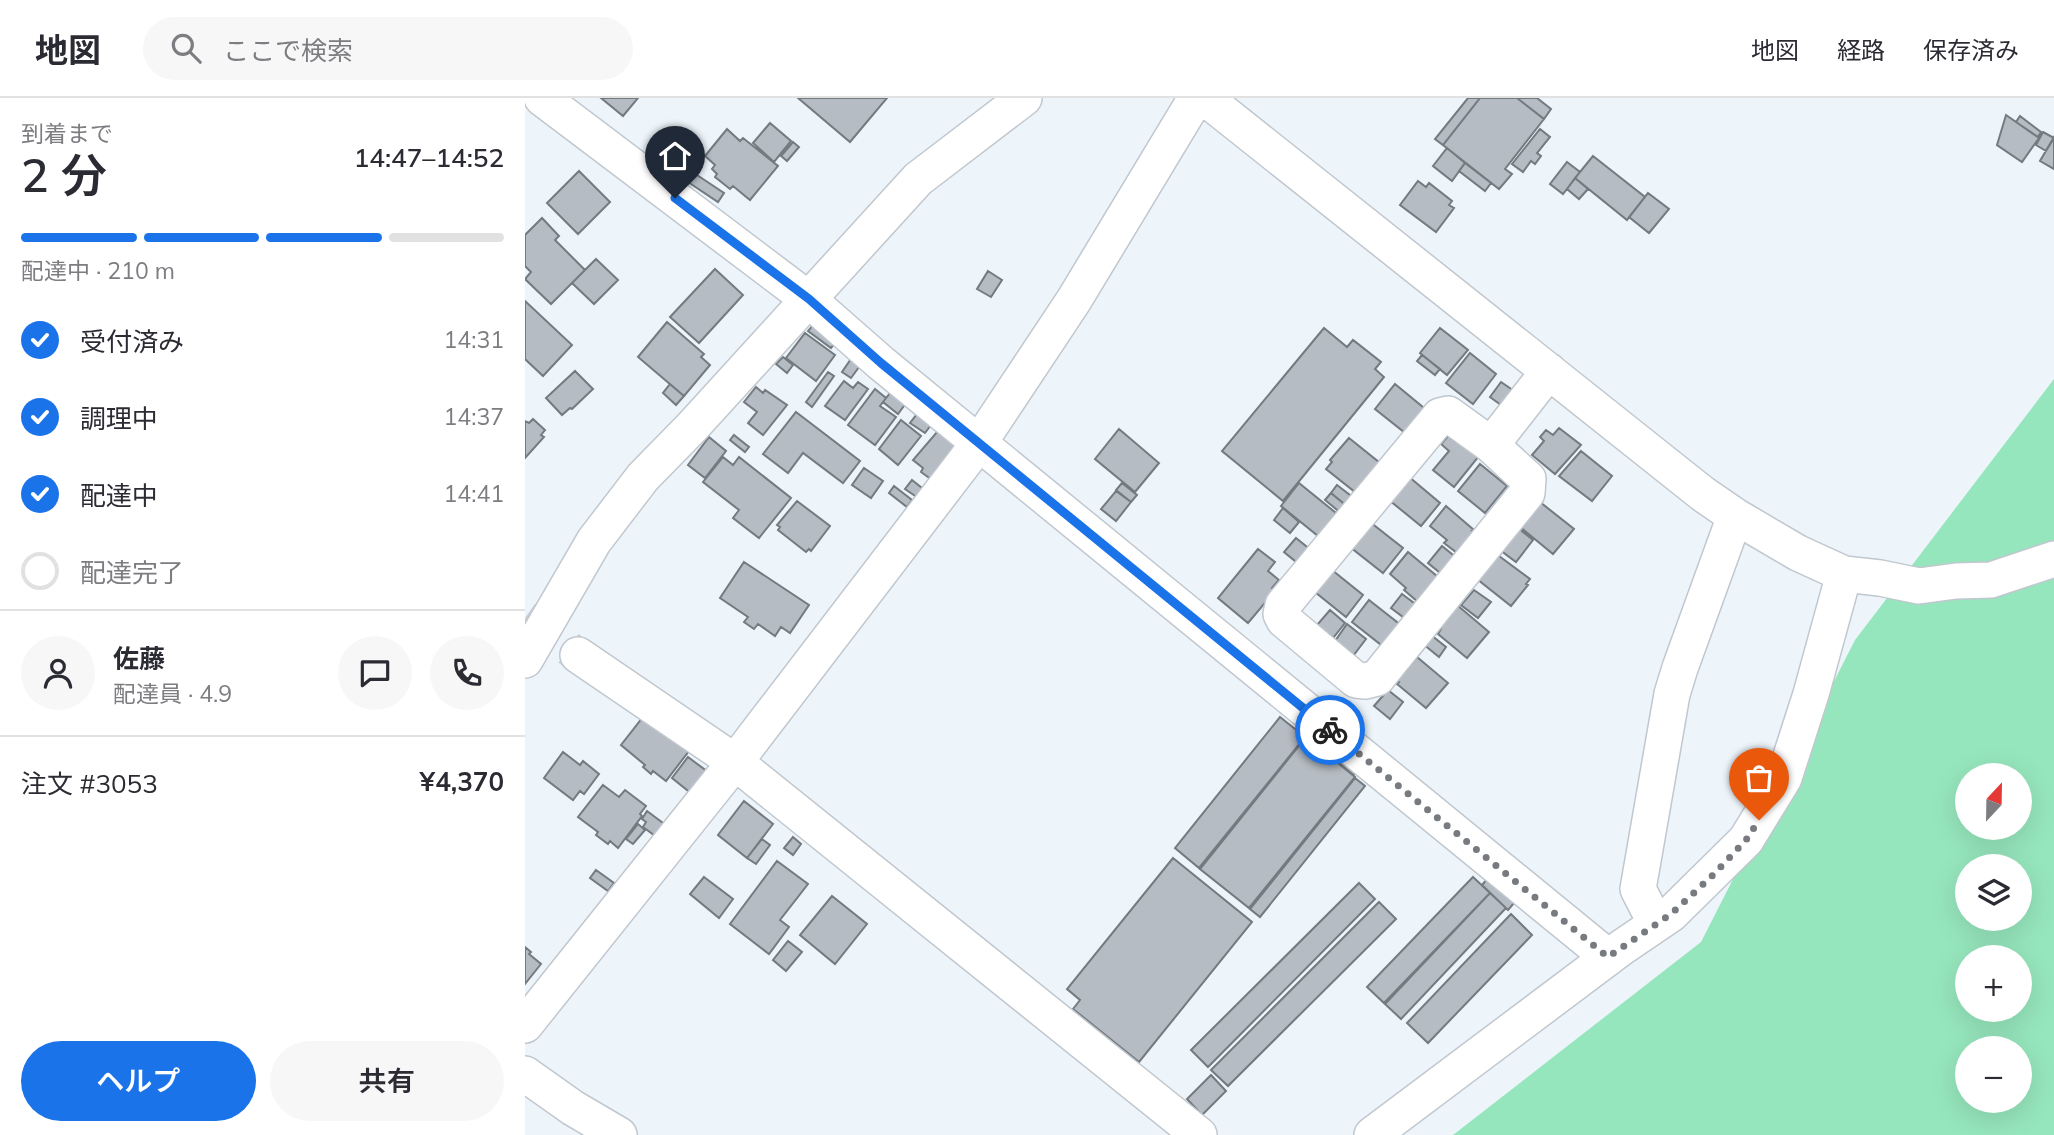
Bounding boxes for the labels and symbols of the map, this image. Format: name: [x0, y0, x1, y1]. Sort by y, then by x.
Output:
pin: [645, 126, 705, 198]
courier: [1295, 695, 1365, 765]
pin: [1729, 748, 1789, 820]
north arrow: [1955, 763, 2032, 840]

